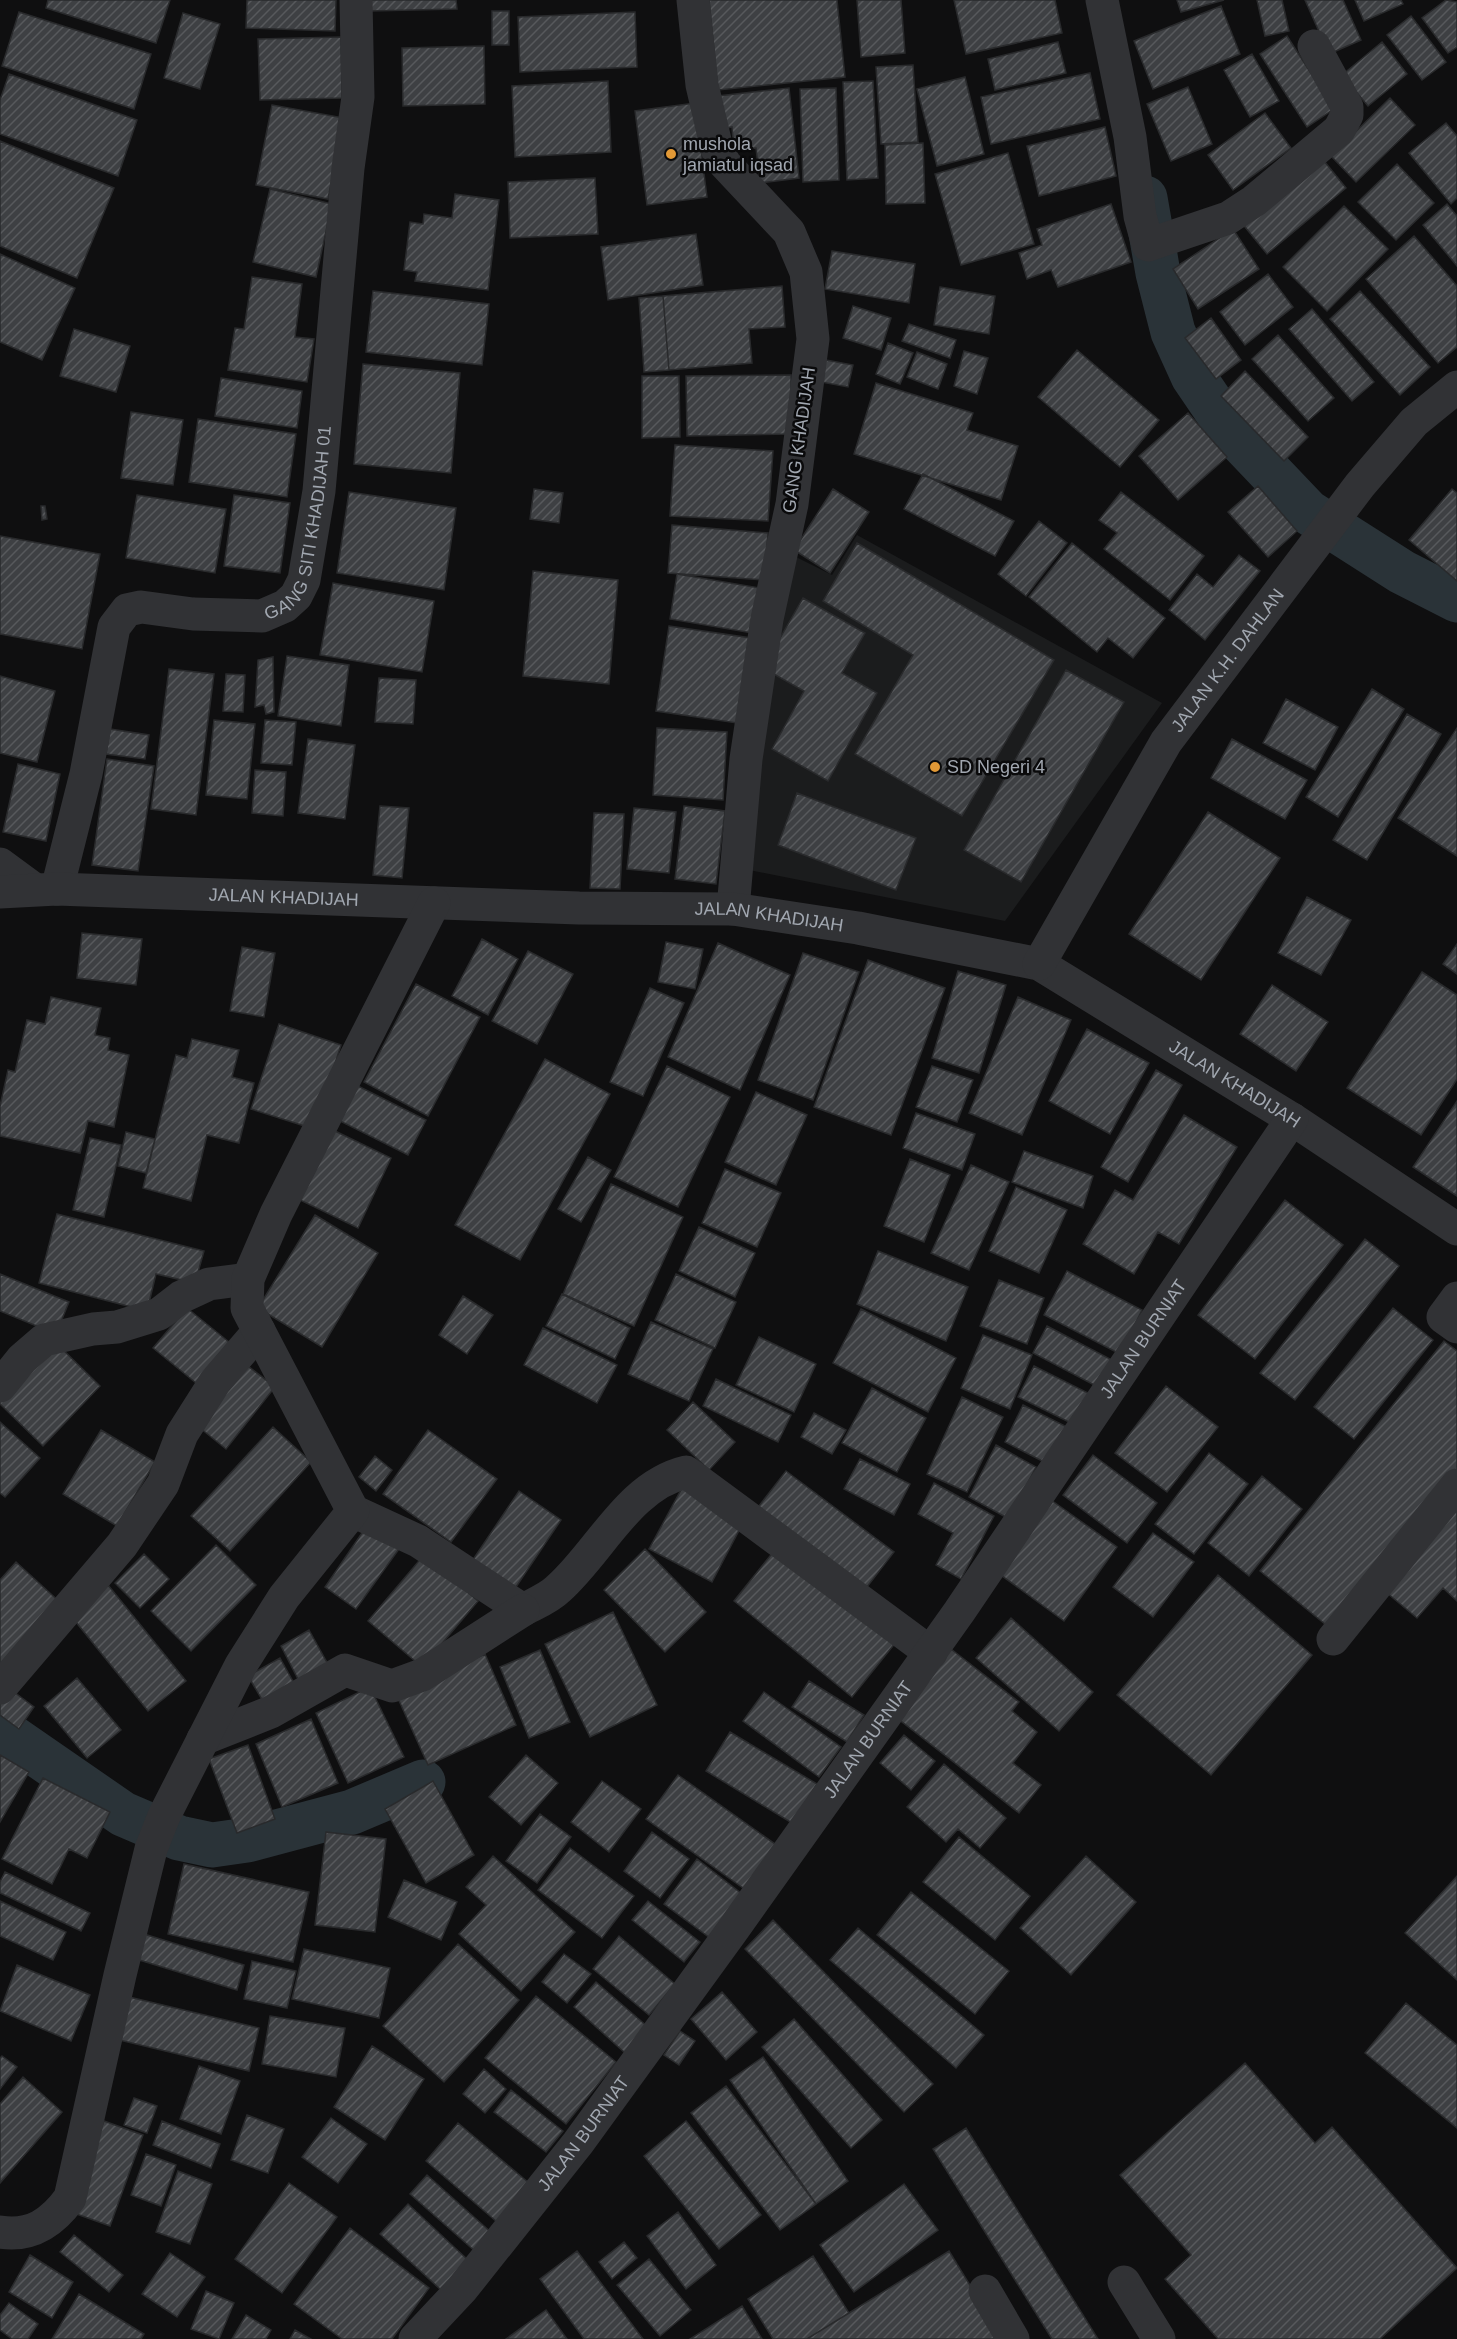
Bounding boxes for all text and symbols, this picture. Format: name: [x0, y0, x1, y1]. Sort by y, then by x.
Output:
place label: mushola jamiatul iqsad: [682, 134, 793, 175]
marker: mushola jamiatul iqsad: [664, 147, 678, 161]
street label: GANG KHADIJAH: [779, 366, 819, 514]
street label: GANG SITI KHADIJAH 01: [261, 425, 335, 624]
street label: JALAN K.H. DAHLAN: [1167, 585, 1288, 736]
place label: SD Negeri 4: [947, 757, 1045, 777]
marker: SD Negeri 4: [928, 760, 942, 774]
street label: JALAN KHADIJAH: [208, 885, 359, 910]
street label: JALAN KHADIJAH: [694, 899, 845, 936]
street label: JALAN KHADIJAH: [1166, 1036, 1304, 1132]
street label: JALAN BURNIAT: [1096, 1276, 1190, 1402]
street label: JALAN BURNIAT: [820, 1677, 917, 1802]
street label: JALAN BURNIAT: [534, 2072, 633, 2195]

